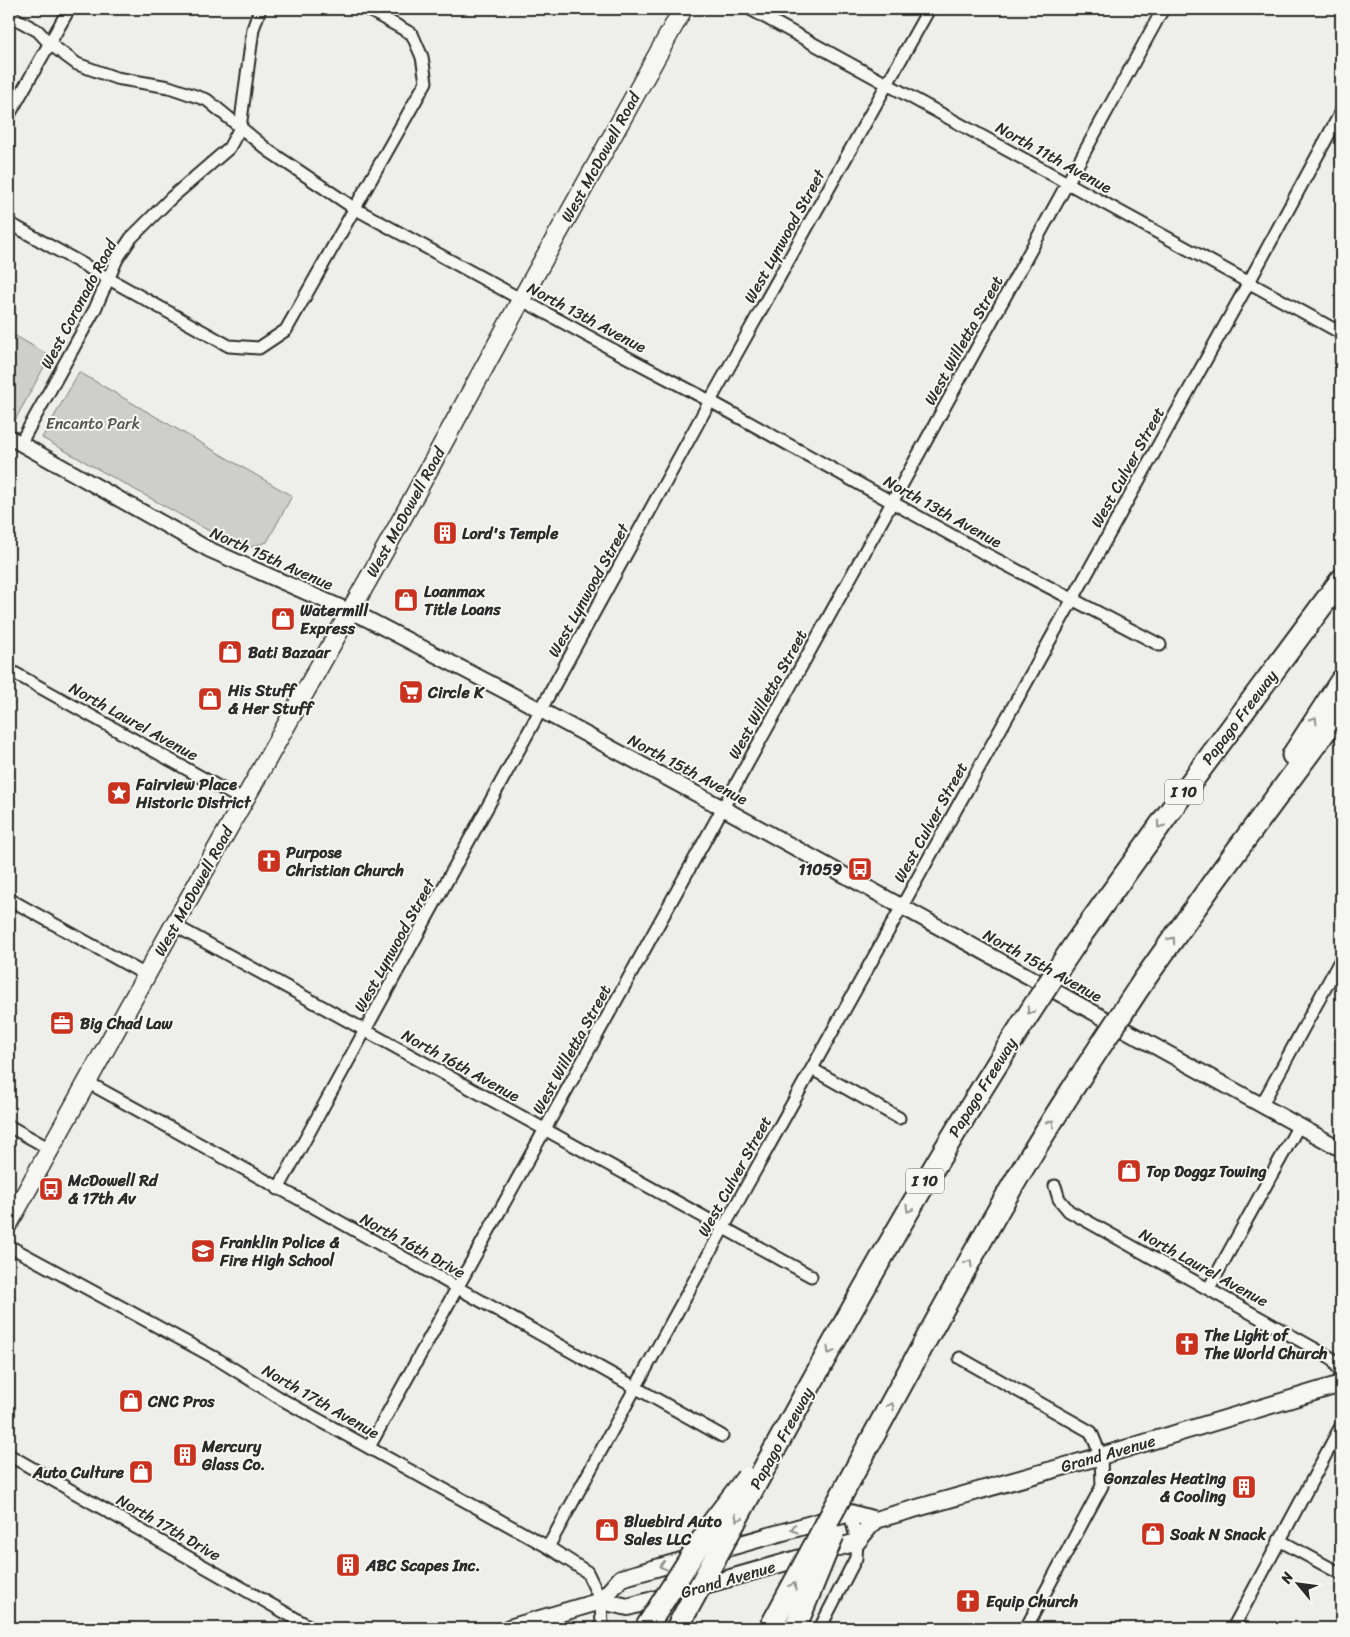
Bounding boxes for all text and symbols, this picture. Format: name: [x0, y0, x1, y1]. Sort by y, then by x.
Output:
street label: West McDowell Road: [553, 85, 649, 228]
street label: North 11th Avenue: [990, 113, 1118, 202]
street label: West Lynwood Street: [736, 163, 834, 309]
street label: West Coronado Road: [32, 233, 126, 374]
street label: West Willetta Street: [916, 270, 1011, 411]
street label: North 13th Avenue: [522, 274, 652, 361]
street label: West Culver Street: [1082, 401, 1173, 533]
park label: Encanto Park: [46, 409, 140, 438]
street label: West McDowell Road: [358, 440, 454, 583]
street label: North 13th Avenue: [878, 467, 1008, 556]
street label: West Lynwood Street: [540, 517, 638, 663]
street label: North 15th Avenue: [205, 518, 339, 599]
place label: Lord's Temple: [462, 519, 559, 548]
building icon: Lord's Temple: [432, 520, 458, 546]
place label: Loanmax Title Loans: [424, 577, 501, 624]
shop icon: Loanmax Title Loans: [393, 587, 419, 613]
place label: Watermill Express: [300, 596, 369, 643]
shop icon: Watermill Express: [270, 606, 296, 632]
street label: West Willetta Street: [720, 624, 815, 765]
place label: Bati Bazaar: [248, 638, 332, 667]
shop icon: Bati Bazaar: [217, 639, 243, 665]
street label: Papago Freeway: [1194, 663, 1286, 771]
street label: North Laurel Avenue: [64, 674, 204, 769]
place label: His Stuff & Her Stuff: [227, 676, 315, 723]
place label: Circle K: [427, 678, 485, 707]
supermarket icon: Circle K: [398, 679, 424, 705]
shop icon: His Stuff & Her Stuff: [197, 686, 223, 712]
one-way arrow: [1308, 716, 1318, 725]
street label: North 15th Avenue: [622, 726, 753, 813]
street label: West Culver Street: [885, 756, 976, 888]
place label: Fairview Place Historic District: [135, 770, 252, 817]
place icon: Fairview Place Historic District: [106, 780, 132, 806]
road number: I 10: [1165, 780, 1203, 804]
street label: West McDowell Road: [146, 819, 242, 962]
one-way arrow: [1157, 819, 1166, 828]
place label: Purpose Christian Church: [285, 838, 405, 885]
church icon: Purpose Christian Church: [256, 848, 282, 874]
place label: 11059: [799, 855, 842, 884]
bus stop icon: 11059: [847, 856, 873, 882]
street label: West Lynwood Street: [346, 872, 444, 1018]
street label: North 15th Avenue: [978, 921, 1108, 1010]
one-way arrow: [1166, 936, 1175, 946]
street label: West Willetta Street: [524, 979, 619, 1120]
one-way arrow: [1027, 1005, 1036, 1014]
place label: Big Chad Law: [80, 1009, 173, 1038]
office icon: Big Chad Law: [49, 1010, 75, 1036]
street label: North 16th Avenue: [396, 1021, 526, 1110]
street label: Papago Freeway: [940, 1031, 1025, 1143]
street label: West Culver Street: [689, 1110, 780, 1242]
one-way arrow: [1044, 1120, 1054, 1129]
place label: Top Doggz Towing: [1146, 1157, 1267, 1186]
shop icon: Top Doggz Towing: [1116, 1158, 1142, 1184]
place label: McDowell Rd & 17th Av: [67, 1166, 159, 1213]
road number: I 10: [906, 1168, 944, 1194]
bus stop icon: McDowell Rd & 17th Av: [38, 1176, 64, 1202]
street label: North 16th Drive: [355, 1204, 471, 1286]
one-way arrow: [905, 1204, 915, 1213]
street label: North Laurel Avenue: [1134, 1220, 1274, 1315]
place label: Franklin Police & Fire High School: [219, 1228, 340, 1275]
school or university icon: Franklin Police & Fire High School: [190, 1238, 216, 1264]
one-way arrow: [962, 1260, 972, 1269]
place label: The Light of The World Church: [1204, 1321, 1328, 1368]
church icon: The Light of The World Church: [1174, 1331, 1200, 1357]
one-way arrow: [826, 1346, 836, 1355]
street label: North 17th Avenue: [256, 1356, 385, 1447]
street label: Papago Freeway: [741, 1381, 822, 1495]
place label: CNC Pros: [147, 1387, 215, 1416]
shop icon: CNC Pros: [118, 1388, 144, 1414]
one-way arrow: [885, 1402, 895, 1411]
street label: Grand Avenue: [1057, 1426, 1159, 1481]
place label: Mercury Glass Co.: [201, 1432, 266, 1479]
building icon: Mercury Glass Co.: [172, 1442, 198, 1468]
place label: Auto Culture: [32, 1458, 125, 1487]
shop icon: Auto Culture: [128, 1459, 154, 1485]
place label: Gonzales Heating & Cooling: [1103, 1464, 1227, 1511]
building icon: Gonzales Heating & Cooling: [1231, 1474, 1257, 1500]
street label: North 17th Drive: [111, 1486, 227, 1569]
place label: Bluebird Auto Sales LLC: [623, 1507, 723, 1554]
one-way arrow: [734, 1513, 744, 1522]
shop icon: Bluebird Auto Sales LLC: [594, 1517, 620, 1543]
place label: Soak N Snack: [1169, 1520, 1266, 1549]
shop icon: Soak N Snack: [1140, 1521, 1166, 1547]
one-way arrow: [789, 1523, 798, 1534]
place label: ABC Scapes Inc.: [365, 1551, 480, 1580]
building icon: ABC Scapes Inc.: [335, 1552, 361, 1578]
street label: Grand Avenue: [677, 1552, 779, 1607]
one-way arrow: [658, 1560, 667, 1571]
north arrow: [1272, 1560, 1322, 1610]
text: N: [1273, 1567, 1300, 1589]
one-way arrow: [787, 1582, 797, 1591]
place label: Equip Church: [986, 1587, 1079, 1616]
church icon: Equip Church: [955, 1588, 981, 1614]

